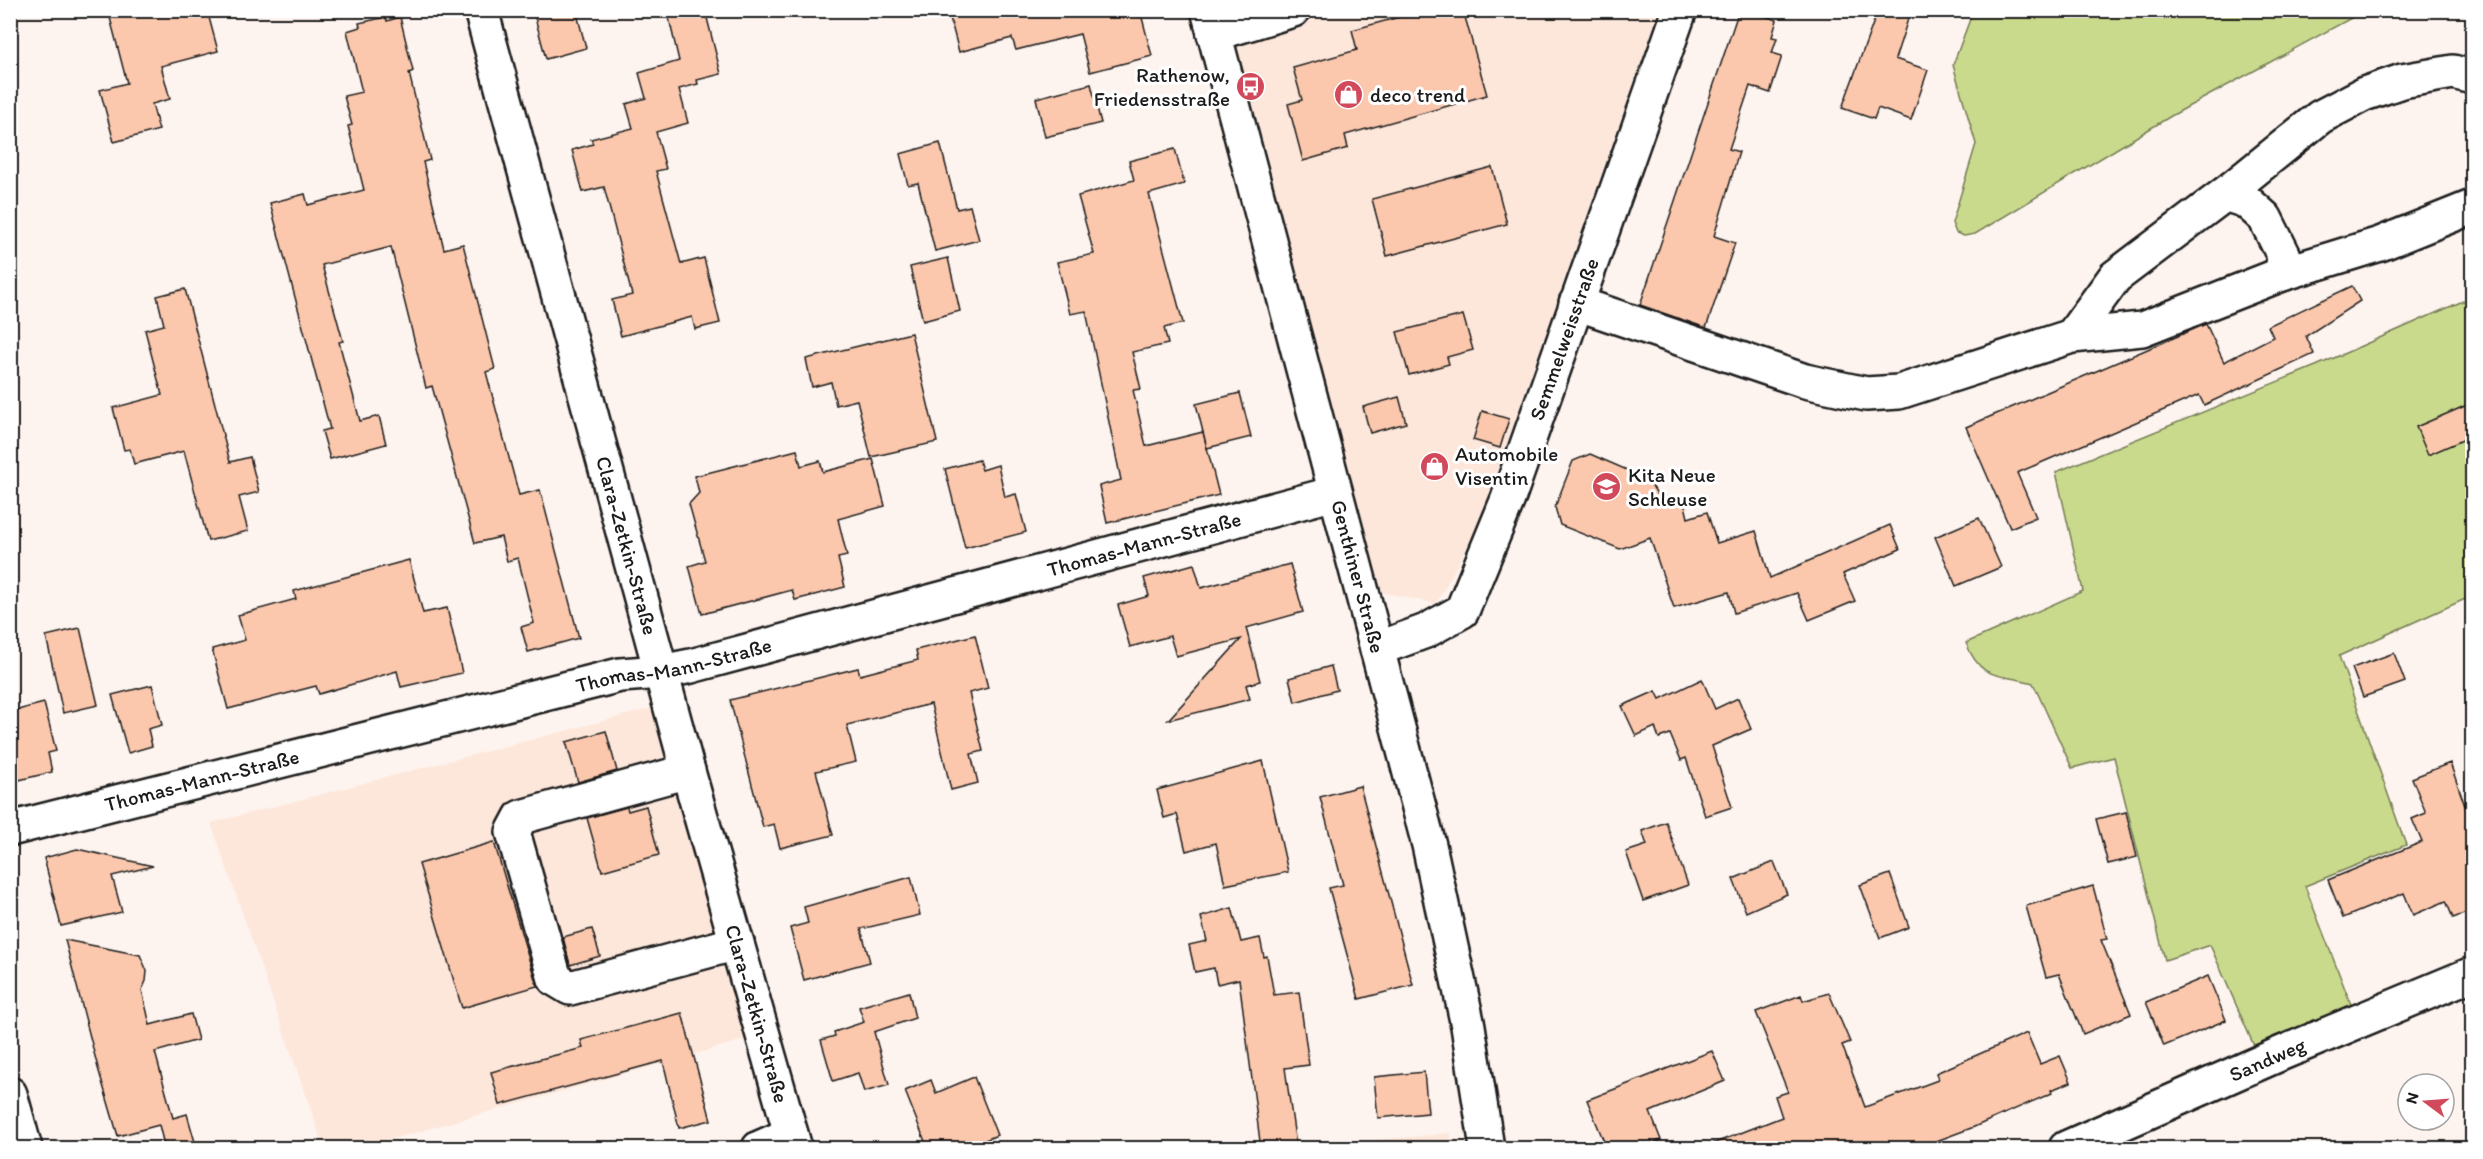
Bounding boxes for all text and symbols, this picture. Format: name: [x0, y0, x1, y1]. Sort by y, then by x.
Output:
place label: Rathenow, Friedensstraße: [1094, 62, 1230, 111]
bus stop icon: Rathenow, Friedensstraße: [1235, 71, 1267, 103]
shop icon: deco trend: [1333, 79, 1365, 111]
place label: deco trend: [1370, 82, 1466, 107]
street label: Semmelweisstraße: [1524, 254, 1604, 423]
place label: Automobile Visentin: [1455, 441, 1558, 490]
shop icon: Automobile Visentin: [1418, 450, 1450, 482]
street label: Clara-Zetkin-Straße: [591, 453, 663, 638]
place label: Kita Neue Schleuse: [1628, 462, 1716, 511]
school or university icon: Kita Neue Schleuse: [1591, 471, 1623, 503]
street label: Genthiner Straße: [1326, 497, 1391, 656]
street label: Thomas-Mann-Straße: [1044, 506, 1244, 582]
street label: Thomas-Mann-Straße: [573, 632, 774, 698]
street label: Thomas-Mann-Straße: [102, 743, 302, 817]
street label: Clara-Zetkin-Straße: [720, 922, 795, 1106]
street label: Sandweg: [2225, 1031, 2309, 1087]
north arrow: [2396, 1072, 2456, 1132]
text: N: [2401, 1090, 2423, 1106]

